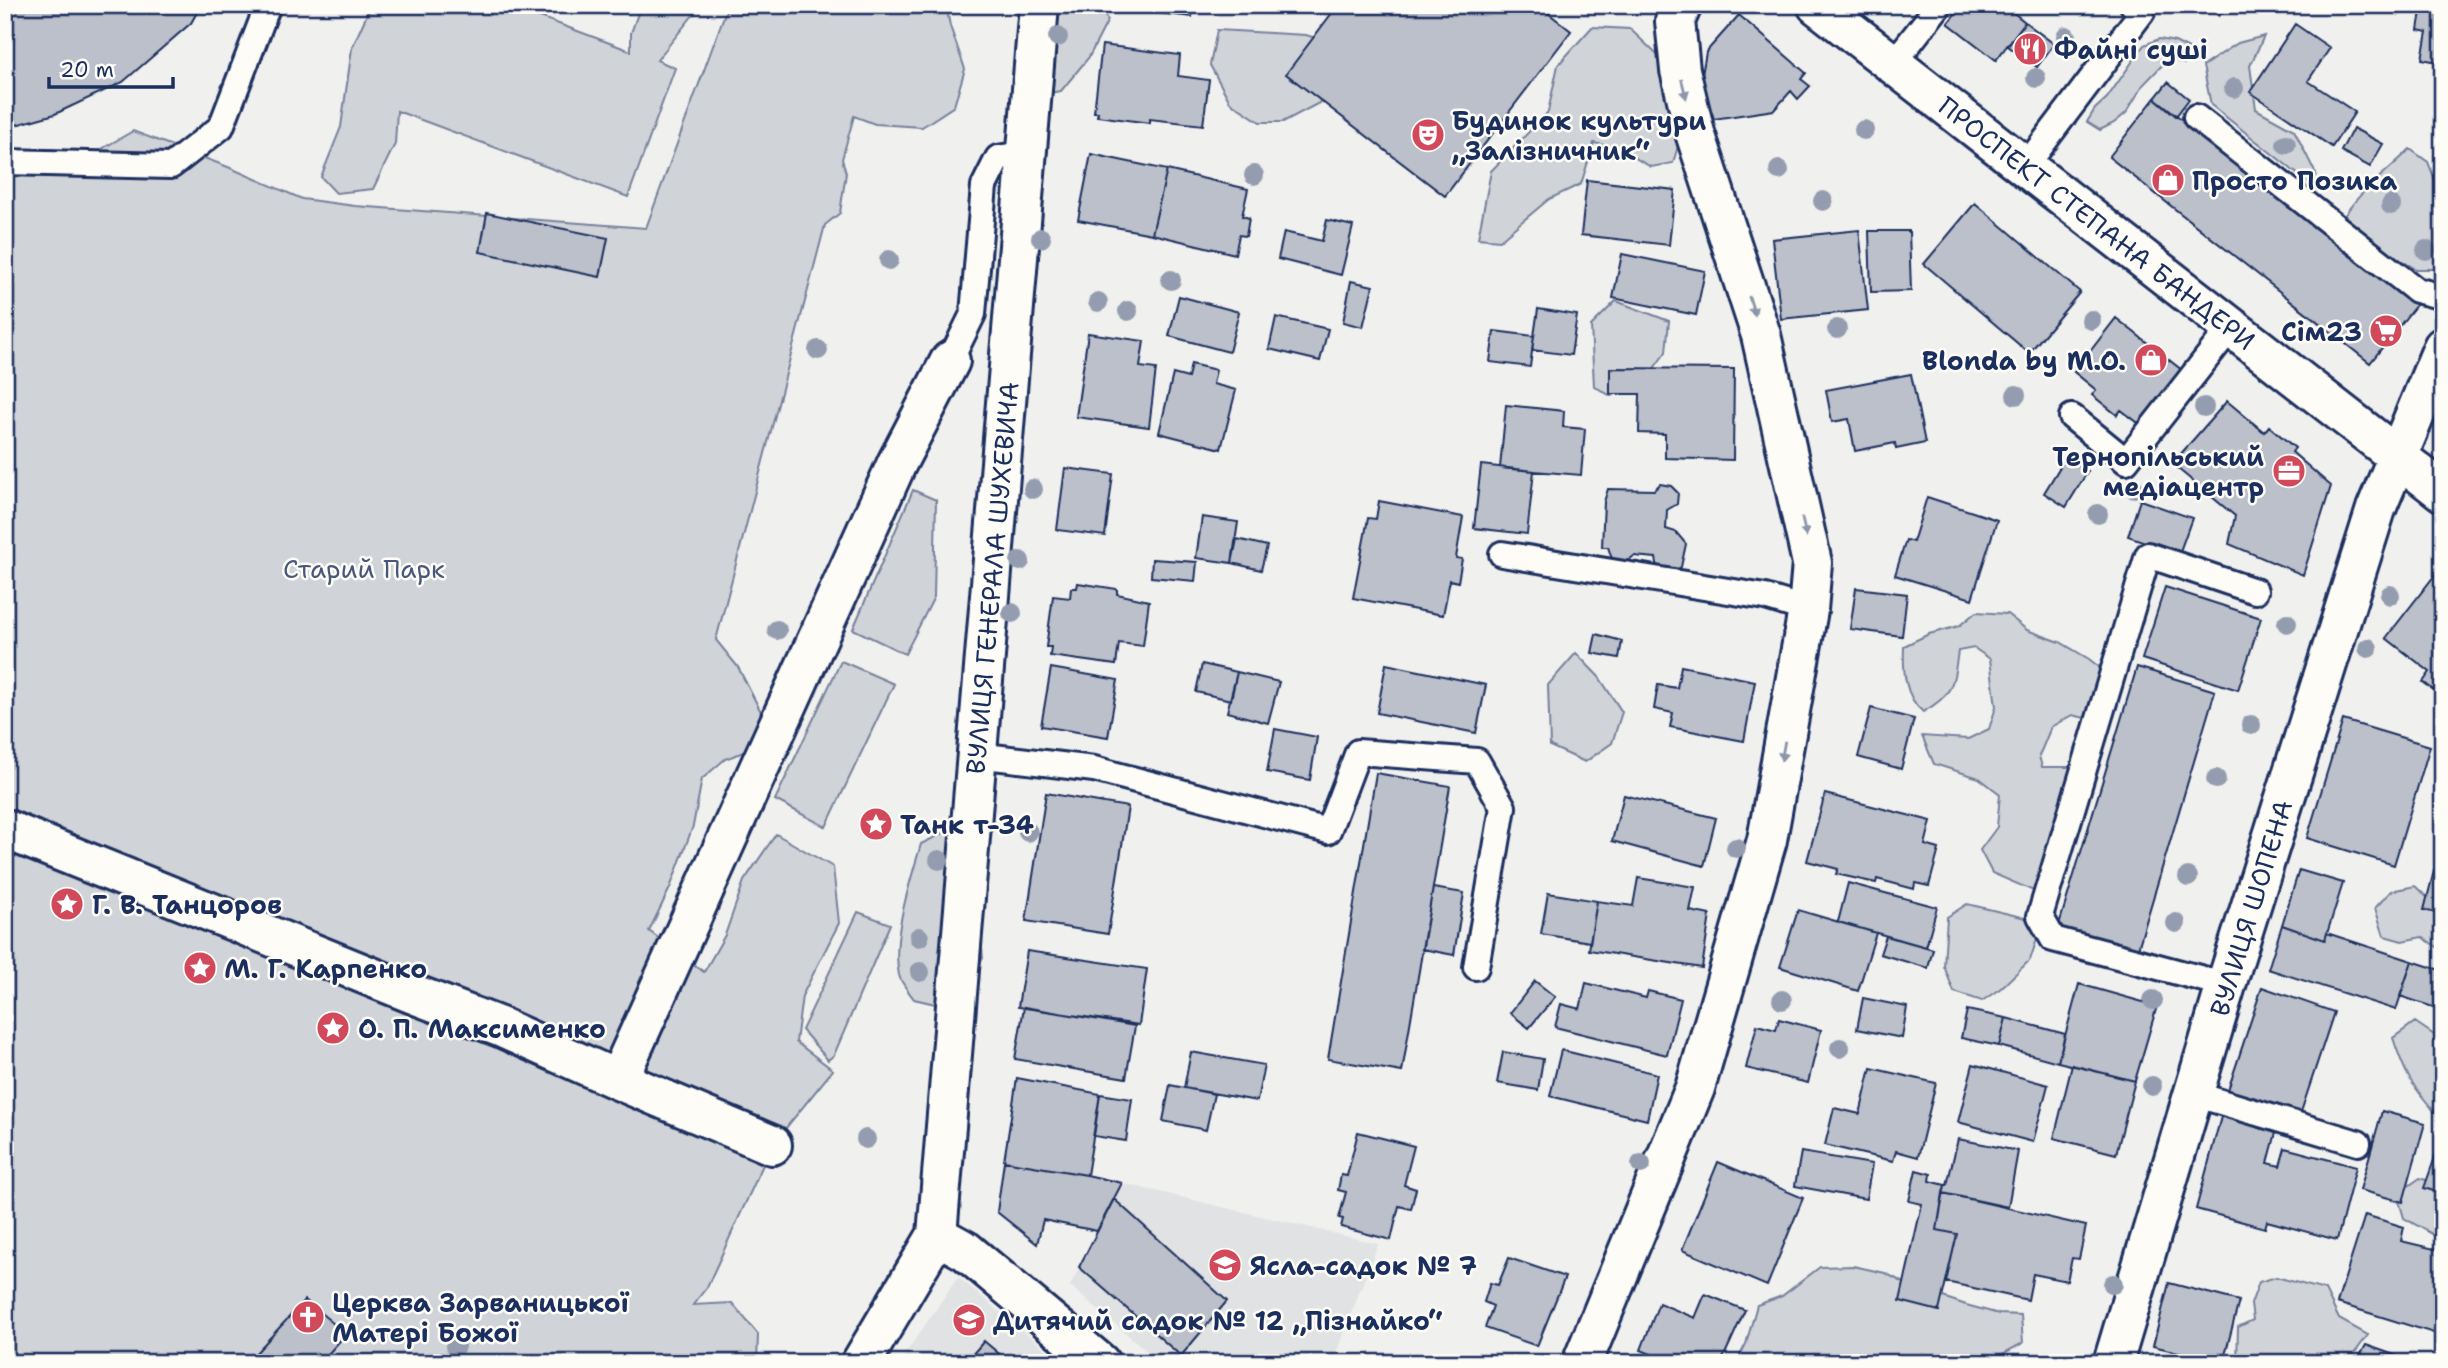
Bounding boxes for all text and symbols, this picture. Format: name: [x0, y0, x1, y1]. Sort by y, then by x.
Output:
restaurant icon: Файні суші: [2011, 30, 2049, 68]
place label: Файні суші: [2054, 32, 2208, 67]
scale bar: [49, 46, 173, 90]
text: 20 m: [60, 56, 114, 84]
one-way arrow: [1679, 78, 1690, 100]
street label: ПРОСПЕКТ СТЕПАНА БАНДЕРИ: [1931, 88, 2263, 358]
place label: Будинок культури „Залізничник“: [1452, 103, 1706, 168]
theatre icon: Будинок культури „Залізничник“: [1409, 116, 1447, 154]
shop icon: Просто Позика: [2149, 161, 2187, 199]
place label: Просто Позика: [2192, 163, 2398, 198]
one-way arrow: [1747, 295, 1758, 316]
supermarket icon: Сім23: [2367, 312, 2405, 350]
place label: Сім23: [2281, 314, 2362, 349]
shop icon: Blonda by M.O.: [2132, 341, 2170, 379]
place label: Blonda by M.O.: [1922, 343, 2126, 378]
street label: ВУЛИЦЯ ГЕНЕРАЛА ШУХЕВИЧА: [957, 380, 1027, 776]
place label: Тернопільський медіацентр: [2052, 439, 2264, 504]
office icon: Тернопільський медіацентр: [2270, 452, 2308, 490]
one-way arrow: [1799, 516, 1810, 538]
park label: Старий Парк: [283, 551, 445, 586]
one-way arrow: [1777, 740, 1788, 762]
street label: ВУЛИЦЯ ШОПЕНА: [2201, 796, 2301, 1020]
place icon: Танк т-34: [857, 805, 895, 843]
place label: Танк т-34: [900, 807, 1034, 842]
place icon: Г. В. Танцоров: [48, 885, 86, 923]
place label: Г. В. Танцоров: [92, 887, 282, 922]
place icon: М. Г. Карпенко: [181, 949, 219, 987]
place label: М. Г. Карпенко: [224, 951, 427, 986]
place icon: О. П. Максименко: [314, 1009, 352, 1047]
place label: О. П. Максименко: [358, 1011, 606, 1046]
school or university icon: Ясла-садок № 7: [1206, 1246, 1244, 1284]
place label: Ясла-садок № 7: [1250, 1248, 1477, 1283]
place label: Церква Зарваницької Матері Божої: [332, 1285, 630, 1350]
church icon: Церква Зарваницької Матері Божої: [289, 1298, 327, 1336]
school or university icon: Дитячий садок № 12 „Пізнайко“: [950, 1301, 988, 1339]
place label: Дитячий садок № 12 „Пізнайко“: [993, 1303, 1442, 1338]

